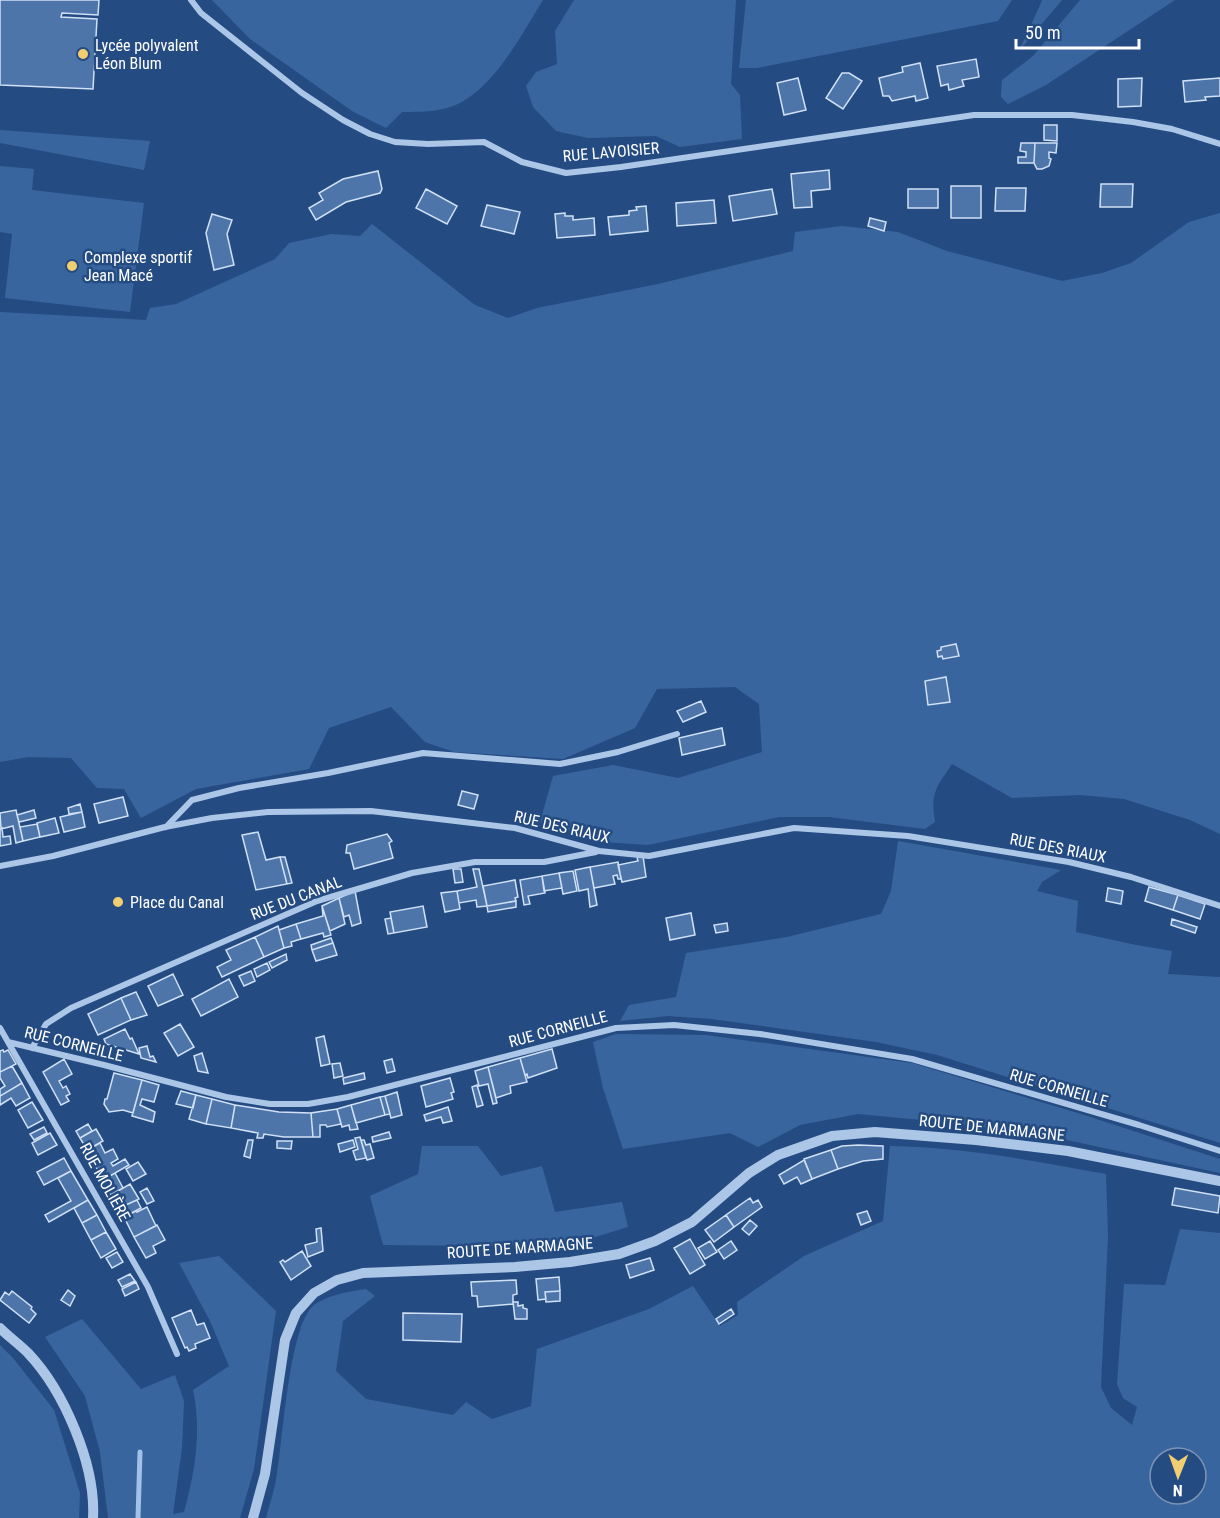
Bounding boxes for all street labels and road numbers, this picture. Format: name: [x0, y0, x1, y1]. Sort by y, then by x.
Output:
street label: RUE LAVOISIER: [562, 138, 660, 166]
street label: RUE DES RIAUX: [512, 807, 612, 847]
street label: RUE DES RIAUX: [1008, 829, 1108, 867]
street label: RUE DU CANAL: [248, 872, 345, 924]
street label: RUE CORNEILLE: [507, 1007, 609, 1051]
street label: RUE CORNEILLE: [23, 1023, 125, 1065]
street label: RUE CORNEILLE: [1008, 1065, 1110, 1111]
street label: ROUTE DE MARMAGNE: [918, 1111, 1066, 1145]
street label: RUE MOLIÈRE: [76, 1139, 134, 1225]
street label: ROUTE DE MARMAGNE: [446, 1233, 594, 1263]

